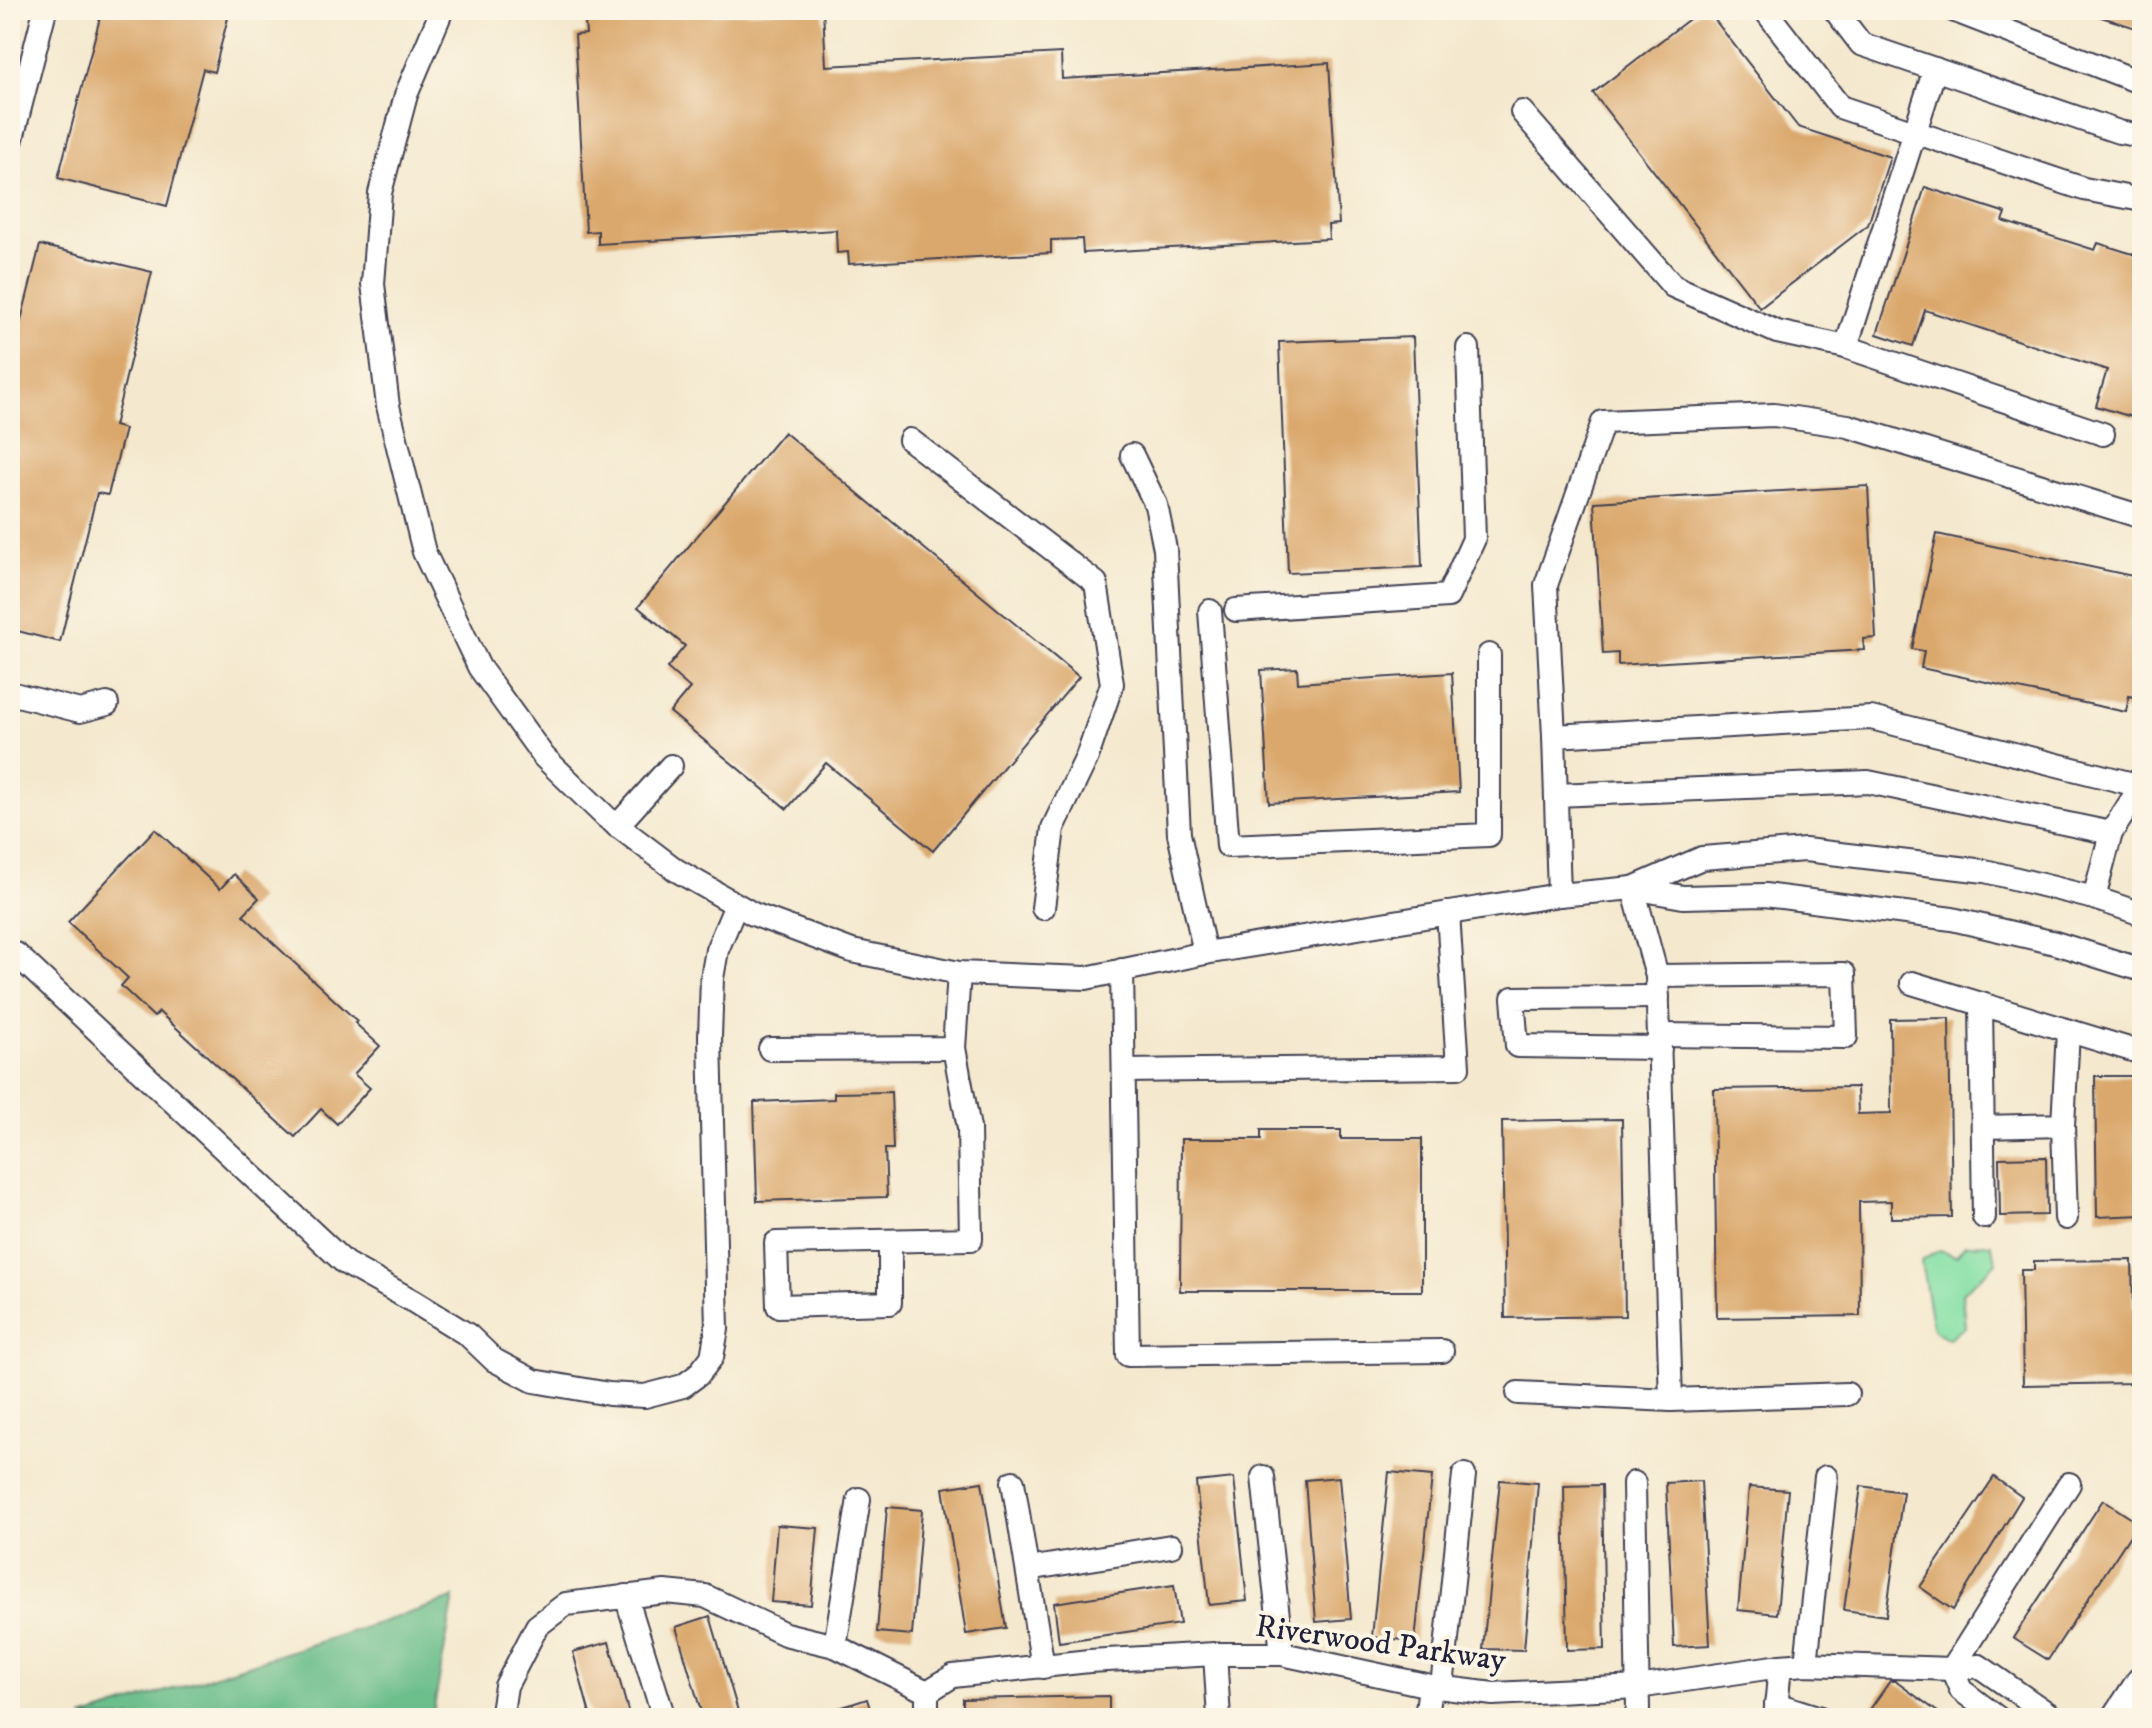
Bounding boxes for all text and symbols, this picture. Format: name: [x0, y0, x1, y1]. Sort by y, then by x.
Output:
street label: Riverwood Parkway: [1253, 1607, 1509, 1681]

